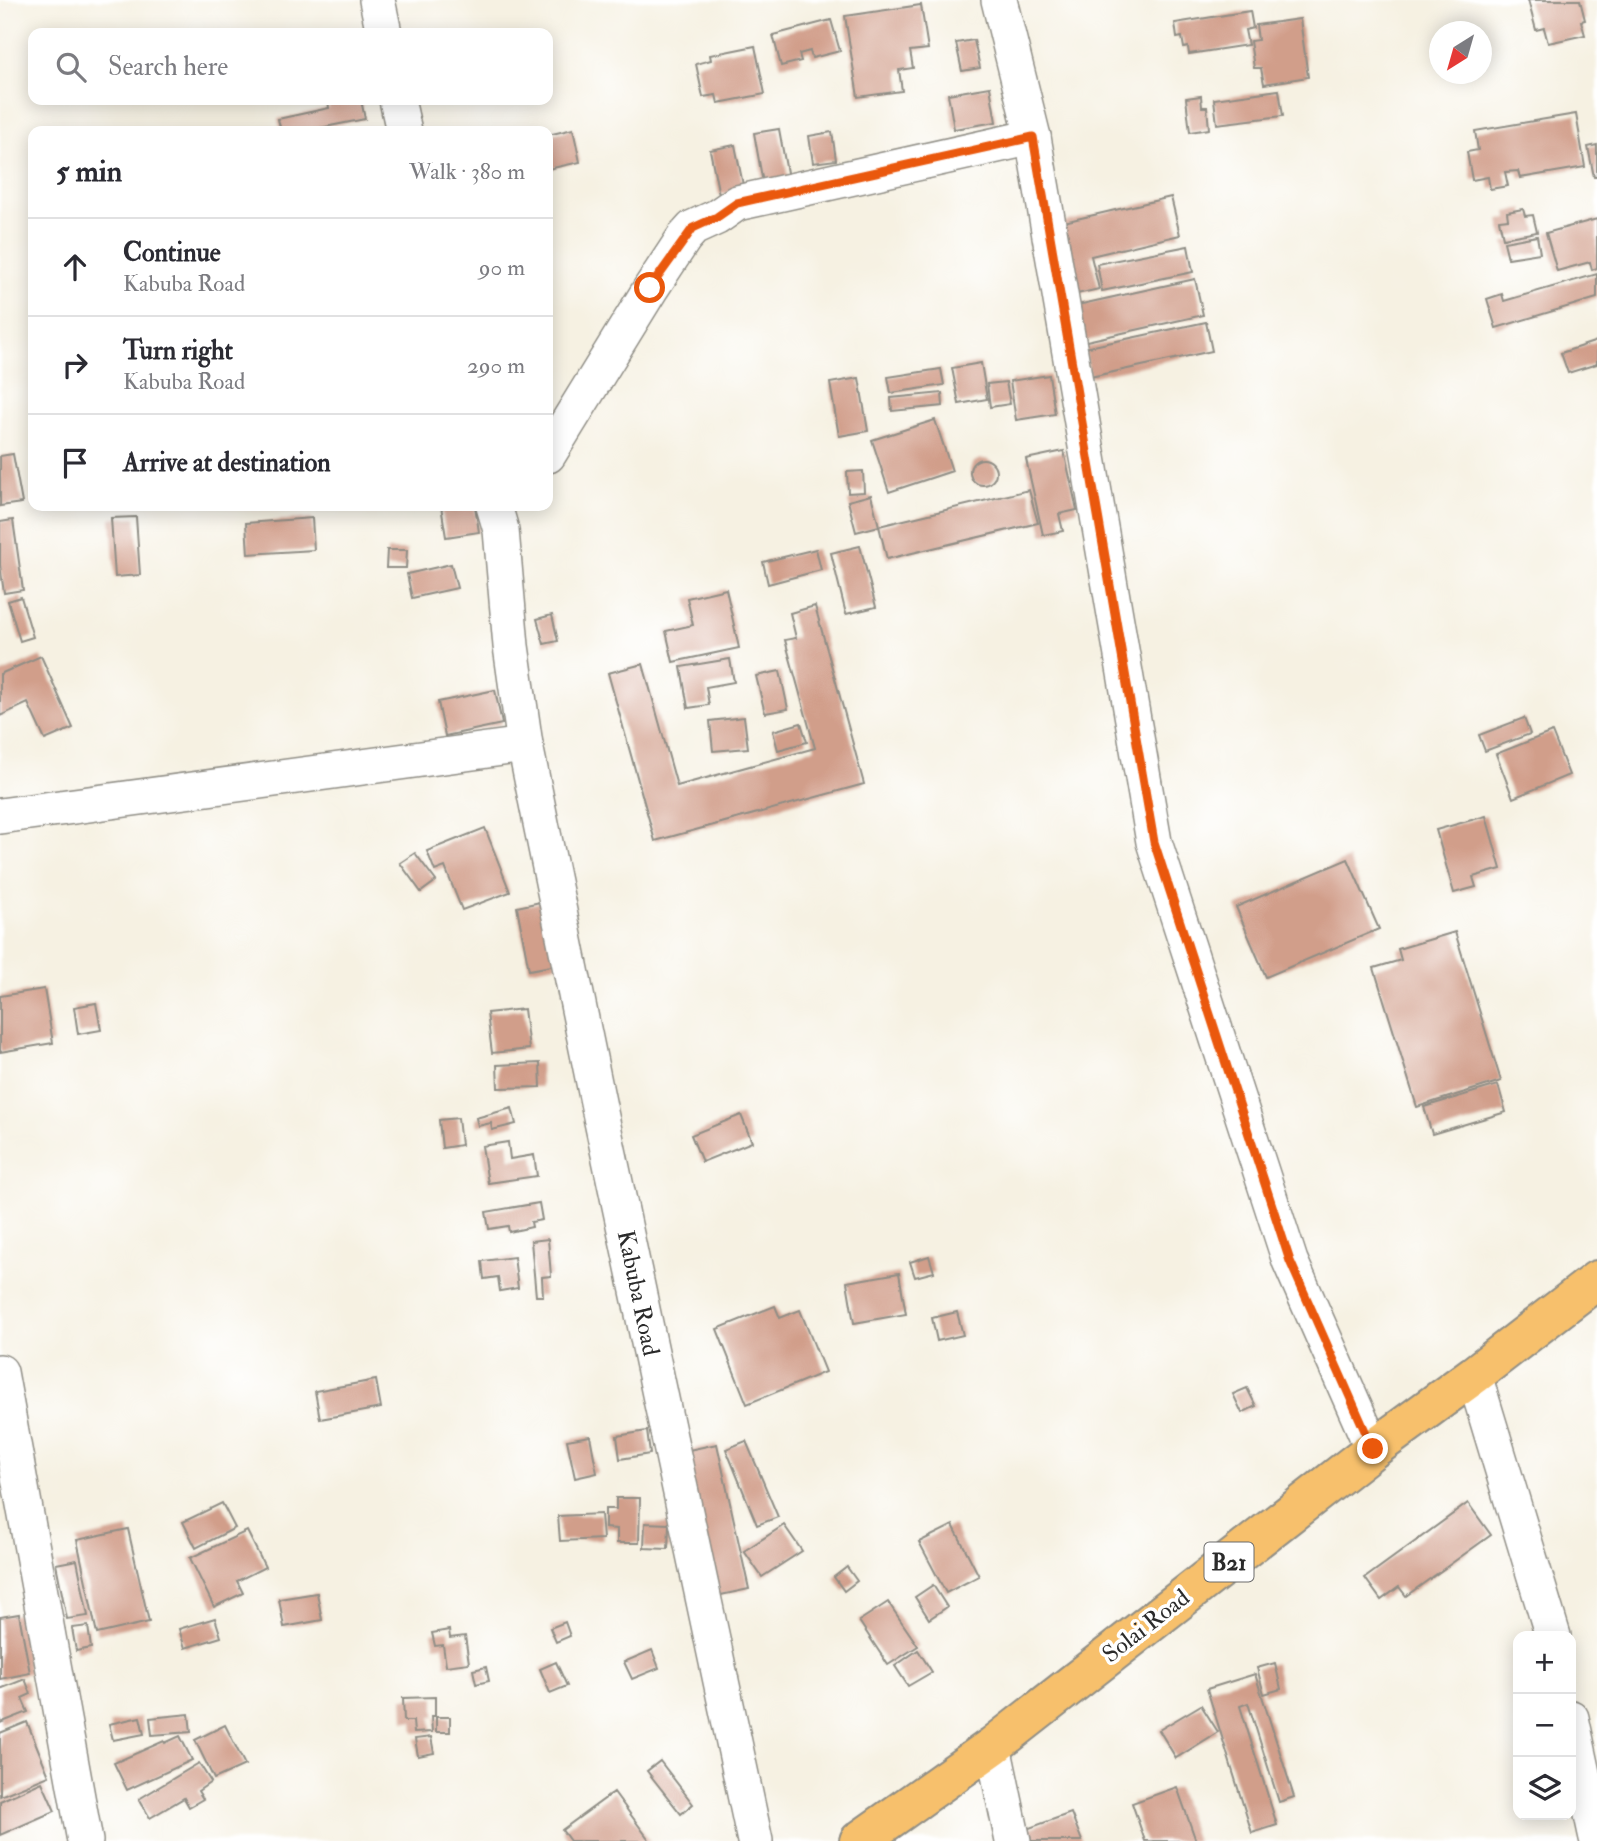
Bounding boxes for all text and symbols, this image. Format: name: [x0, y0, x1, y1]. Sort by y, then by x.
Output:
north arrow: [1429, 21, 1492, 84]
search box: [28, 28, 553, 105]
icon: search: [52, 48, 90, 86]
text: Search here: [108, 51, 228, 83]
text: 5 min: [56, 153, 122, 190]
text: Walk · 380 m: [409, 157, 525, 186]
text: Continue: [123, 237, 221, 269]
icon: ahead: [56, 248, 94, 286]
text: 90 m: [479, 253, 525, 282]
text: Kabuba Road: [123, 269, 245, 298]
route start: [634, 272, 665, 303]
text: Turn right: [123, 335, 233, 367]
icon: right: [56, 346, 94, 384]
text: 290 m: [467, 351, 525, 380]
text: Kabuba Road: [123, 367, 245, 396]
icon: arrive: [56, 444, 94, 482]
text: Arrive at destination: [123, 447, 331, 479]
street label: Kabuba Road: [610, 1227, 666, 1359]
route end: [1357, 1433, 1388, 1464]
road number: B21: [1204, 1542, 1254, 1582]
street label: Solai Road: [1096, 1582, 1196, 1670]
map controls: [1513, 1631, 1576, 1820]
button: +: [1513, 1631, 1576, 1694]
button: −: [1513, 1694, 1576, 1757]
button: layers: [1513, 1757, 1576, 1820]

